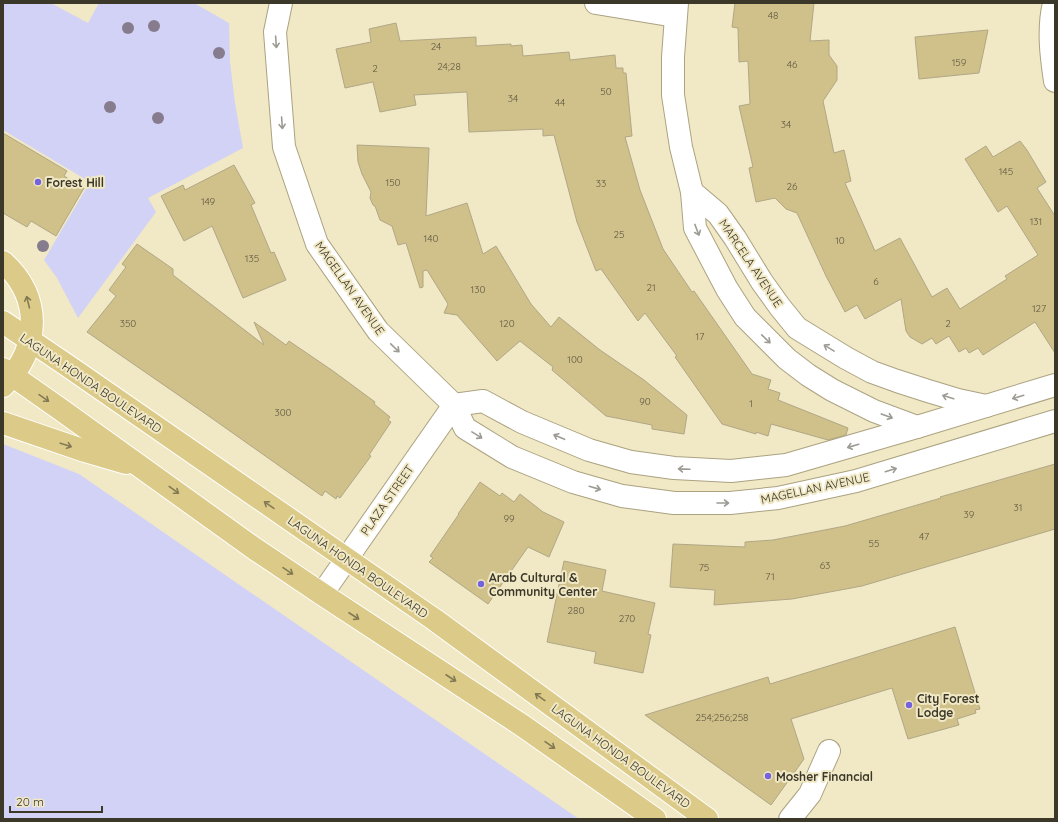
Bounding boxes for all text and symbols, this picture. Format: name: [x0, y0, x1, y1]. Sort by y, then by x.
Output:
house number: 48: [768, 9, 778, 22]
one-way arrow: [273, 35, 280, 48]
house number: 24: [431, 40, 441, 53]
house number: 159: [952, 56, 967, 69]
house number: 46: [787, 58, 798, 71]
house number: 24;28: [437, 60, 461, 73]
house number: 2: [372, 62, 378, 75]
house number: 50: [600, 85, 612, 98]
house number: 34: [508, 92, 518, 105]
house number: 44: [555, 96, 565, 109]
one-way arrow: [278, 116, 285, 129]
house number: 34: [781, 118, 791, 131]
house number: 145: [999, 165, 1013, 178]
place label: Forest Hill: [46, 175, 104, 190]
house number: 150: [385, 176, 401, 189]
marker: Forest Hill: [33, 177, 43, 187]
house number: 33: [596, 177, 606, 190]
house number: 26: [787, 180, 798, 193]
house number: 149: [201, 195, 216, 208]
house number: 131: [1030, 215, 1042, 228]
street label: MARCELA AVENUE: [716, 216, 786, 310]
one-way arrow: [694, 224, 702, 236]
house number: 25: [614, 228, 625, 241]
house number: 140: [424, 232, 438, 245]
house number: 10: [835, 234, 845, 247]
street label: MAGELLAN AVENUE: [312, 238, 388, 338]
house number: 135: [245, 252, 259, 265]
house number: 6: [873, 275, 879, 288]
house number: 21: [646, 281, 656, 294]
house number: 130: [471, 283, 485, 296]
one-way arrow: [24, 296, 32, 309]
house number: 127: [1032, 302, 1046, 315]
house number: 350: [120, 317, 136, 330]
house number: 120: [499, 317, 515, 330]
house number: 2: [945, 317, 951, 330]
street label: LAGUNA HONDA BOULEVARD: [17, 330, 165, 436]
house number: 17: [696, 330, 704, 343]
one-way arrow: [761, 334, 771, 344]
one-way arrow: [390, 343, 400, 353]
one-way arrow: [823, 343, 835, 351]
house number: 100: [567, 353, 583, 366]
one-way arrow: [942, 393, 955, 400]
one-way arrow: [39, 394, 50, 402]
one-way arrow: [1011, 394, 1024, 401]
house number: 90: [639, 395, 651, 408]
house number: 1: [749, 397, 753, 410]
house number: 300: [274, 406, 292, 419]
one-way arrow: [880, 413, 893, 420]
one-way arrow: [471, 432, 483, 440]
one-way arrow: [553, 433, 565, 441]
one-way arrow: [60, 442, 73, 449]
one-way arrow: [847, 443, 860, 450]
street label: PLAZA STREET: [357, 462, 417, 538]
one-way arrow: [678, 465, 691, 472]
one-way arrow: [885, 466, 898, 473]
street label: MAGELLAN AVENUE: [759, 469, 871, 507]
one-way arrow: [588, 485, 601, 492]
one-way arrow: [168, 486, 179, 494]
one-way arrow: [716, 499, 729, 507]
one-way arrow: [263, 501, 274, 509]
house number: 31: [1014, 501, 1022, 514]
house number: 39: [964, 508, 975, 521]
house number: 99: [503, 512, 515, 525]
street label: LAGUNA HONDA BOULEVARD: [285, 513, 431, 621]
house number: 47: [919, 530, 929, 543]
house number: 55: [869, 537, 879, 550]
house number: 63: [820, 559, 830, 572]
house number: 75: [699, 561, 709, 574]
one-way arrow: [282, 567, 293, 575]
place label: Arab Cultural & Community Center: [489, 570, 597, 599]
house number: 71: [765, 570, 775, 583]
marker: Arab Cultural & Community Center: [476, 579, 486, 589]
house number: 280: [568, 604, 584, 617]
one-way arrow: [348, 612, 360, 620]
house number: 270: [619, 612, 635, 625]
one-way arrow: [445, 675, 457, 683]
place label: City Forest Lodge: [917, 691, 980, 720]
one-way arrow: [535, 693, 546, 701]
marker: City Forest Lodge: [904, 700, 914, 710]
street label: LAGUNA HONDA BOULEVARD: [549, 701, 694, 812]
house number: 254;256;258: [696, 711, 749, 724]
one-way arrow: [544, 741, 555, 749]
place label: Mosher Financial: [776, 769, 873, 784]
marker: Mosher Financial: [763, 771, 773, 781]
scale bar: [10, 788, 102, 814]
text: 20 m: [16, 794, 44, 809]

